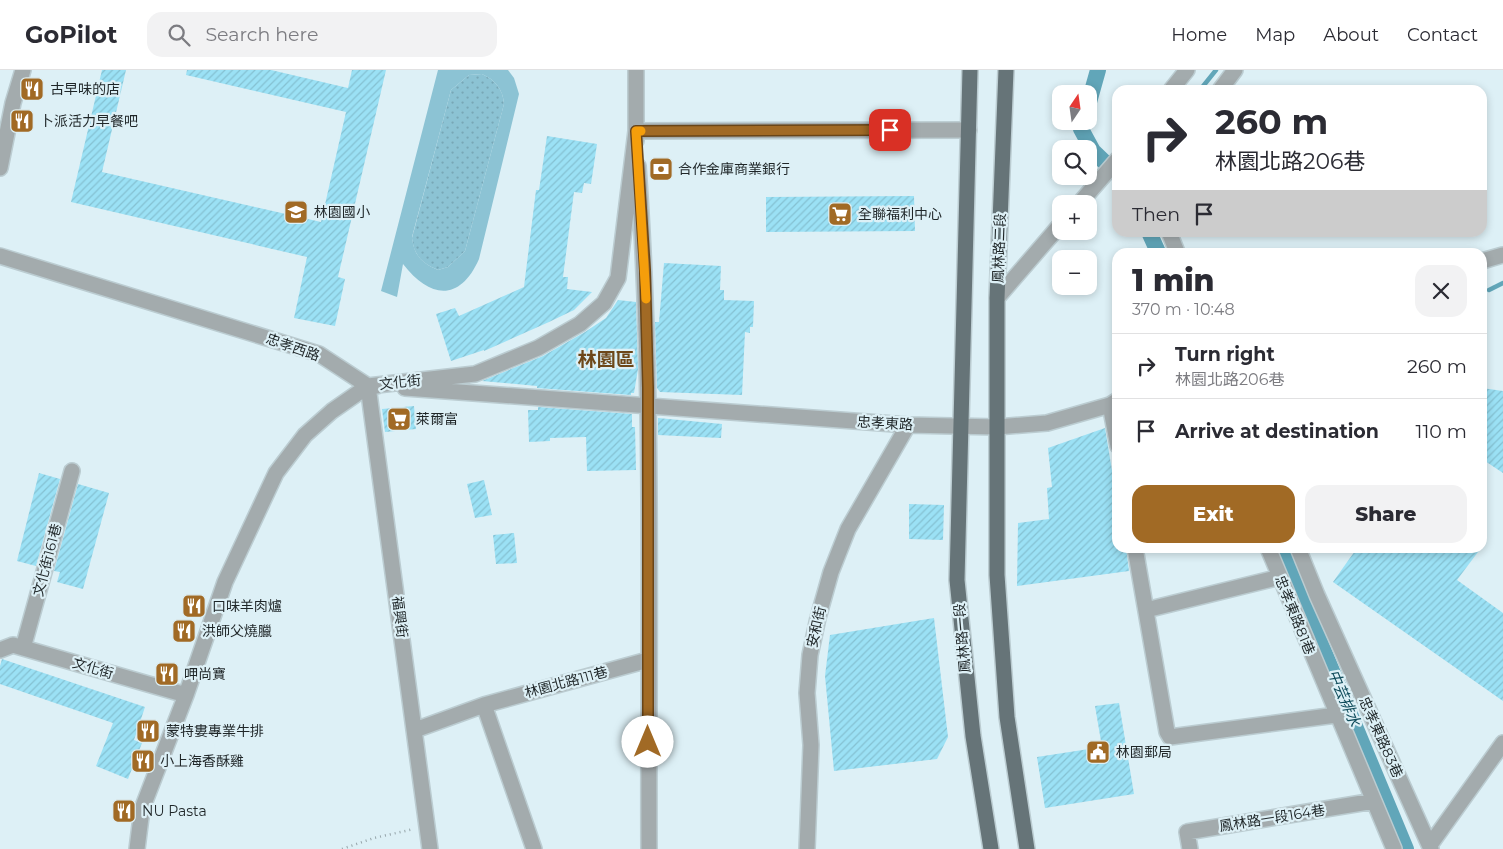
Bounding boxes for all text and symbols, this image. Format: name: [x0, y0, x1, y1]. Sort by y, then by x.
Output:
search box: [147, 12, 497, 57]
text: GoPilot: [25, 20, 117, 49]
icon: search: [165, 21, 193, 49]
text: Search here: [205, 23, 318, 46]
text: Home: [1171, 24, 1227, 46]
text: Map: [1255, 24, 1295, 46]
text: About: [1323, 24, 1379, 46]
text: Contact: [1407, 24, 1478, 46]
restaurant icon: 古早味的店: [19, 76, 45, 102]
place label: 古早味的店: [50, 80, 120, 98]
north arrow: [1052, 85, 1098, 130]
map controls: [1052, 85, 1097, 295]
text: 260 m: [1215, 100, 1328, 143]
icon: right: [1132, 105, 1197, 170]
restaurant icon: 卜派活力早餐吧: [9, 108, 35, 134]
pin: [869, 109, 911, 151]
place label: 卜派活力早餐吧: [40, 112, 138, 130]
icon: arrive: [876, 116, 904, 144]
button: search: [1052, 140, 1097, 185]
text: 林園北路206巷: [1215, 148, 1365, 175]
bank icon: 合作金庫商業銀行: [648, 156, 674, 182]
place label: 合作金庫商業銀行: [678, 160, 790, 178]
button: +: [1052, 195, 1097, 240]
school or university icon: 林園國小: [283, 199, 309, 225]
icon: arrive: [1190, 200, 1218, 228]
supermarket icon: 全聯福利中心: [827, 201, 853, 227]
place label: 林園國小: [314, 203, 370, 221]
text: Then: [1132, 203, 1180, 226]
place label: 全聯福利中心: [858, 205, 942, 223]
street label: 鳳林路二段: [989, 213, 1009, 283]
button: −: [1052, 250, 1097, 295]
text: 1 min: [1132, 262, 1215, 299]
button: close: [1415, 265, 1467, 317]
text: 370 m · 10:48: [1132, 300, 1235, 319]
street label: 忠孝西路: [264, 329, 322, 365]
text: Turn right: [1175, 343, 1275, 366]
district label: 林園區: [577, 348, 635, 371]
icon: right: [1132, 352, 1160, 380]
text: 260 m: [1407, 355, 1467, 378]
text: 林園北路206巷: [1175, 370, 1284, 389]
street label: 文化街: [378, 371, 422, 393]
supermarket icon: 萊爾富: [386, 406, 412, 432]
place label: 萊爾富: [416, 410, 458, 428]
street label: 忠孝東路: [857, 413, 913, 433]
icon: arrive: [1132, 417, 1160, 445]
text: Arrive at destination: [1175, 420, 1379, 443]
text: 110 m: [1416, 420, 1467, 443]
button: Exit: [1132, 485, 1295, 543]
button: Share: [1305, 485, 1467, 543]
street label: 文化街161巷: [29, 522, 65, 598]
street label: 忠孝東路81巷: [1271, 573, 1319, 657]
restaurant icon: 口味羊肉爐: [181, 593, 207, 619]
street label: 福興街: [389, 595, 411, 639]
place label: 口味羊肉爐: [212, 597, 282, 615]
street label: 鳳林路一段: [950, 602, 974, 674]
street label: 安和街: [803, 605, 829, 649]
restaurant icon: 洪師父燒臘: [171, 618, 197, 644]
place label: 洪師父燒臘: [202, 622, 272, 640]
street label: 文化街: [70, 654, 116, 682]
restaurant icon: 呷尚寶: [154, 661, 180, 687]
street label: 林園北路111巷: [523, 662, 609, 702]
place label: 呷尚寶: [184, 665, 226, 683]
water label: 中芸排水: [1324, 666, 1365, 730]
street label: 忠孝東路83巷: [1355, 694, 1407, 780]
position arrow: [621, 715, 673, 767]
restaurant icon: 蒙特婁專業牛排: [135, 718, 161, 744]
place label: 蒙特婁專業牛排: [166, 722, 264, 740]
public building icon: 林園郵局: [1085, 739, 1111, 765]
place label: 林園郵局: [1116, 743, 1172, 761]
restaurant icon: 小上海香酥雞: [130, 748, 156, 774]
place label: 小上海香酥雞: [160, 752, 244, 770]
restaurant icon: NU Pasta: [111, 798, 137, 824]
street label: 鳳林路一段164巷: [1218, 801, 1326, 835]
place label: NU Pasta: [142, 802, 207, 820]

